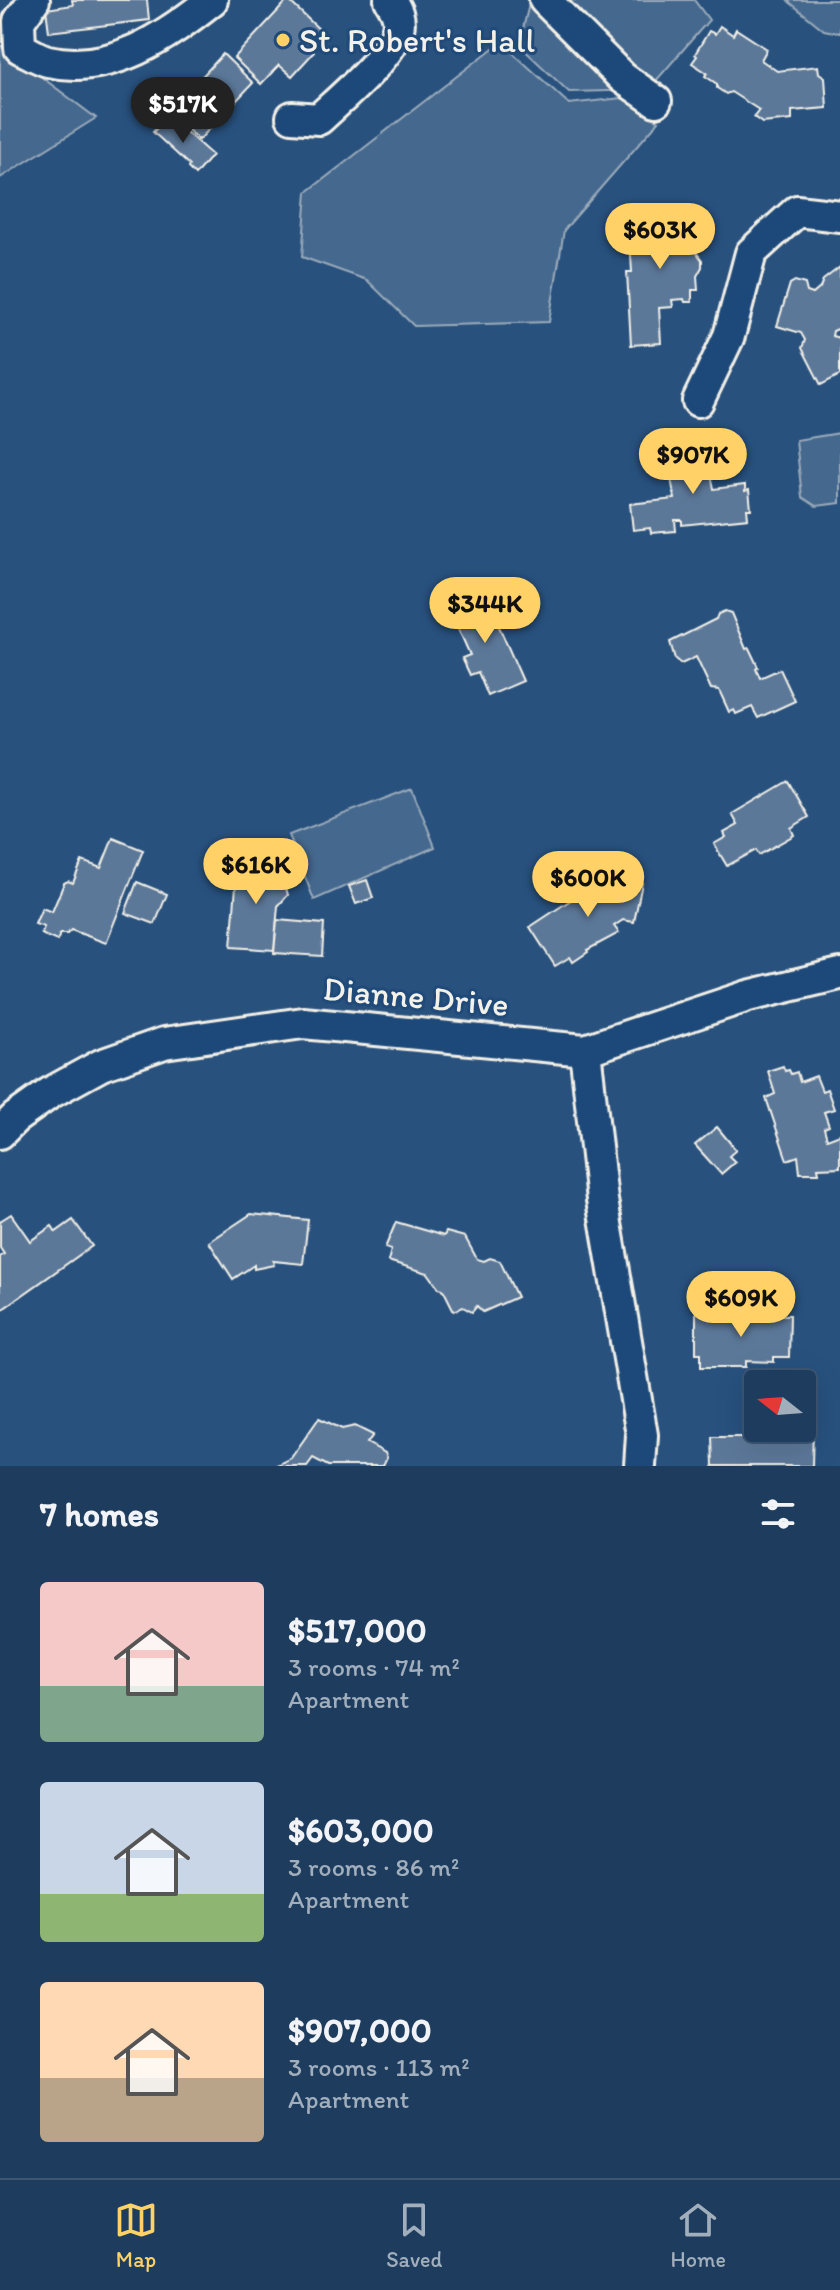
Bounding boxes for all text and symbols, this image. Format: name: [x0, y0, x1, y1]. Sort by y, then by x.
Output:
place label: St. Robert's Hall: [299, 20, 536, 61]
marker: St. Robert's Hall: [274, 31, 292, 49]
pin: $517K: [127, 77, 239, 145]
text: $517K: [149, 87, 217, 119]
pin: $603K: [604, 203, 716, 271]
text: $603K: [623, 213, 697, 245]
pin: $907K: [637, 428, 749, 496]
text: $907K: [657, 438, 729, 470]
pin: $344K: [429, 577, 541, 645]
text: $344K: [447, 587, 523, 619]
pin: $616K: [200, 838, 312, 906]
text: $616K: [221, 848, 291, 880]
pin: $600K: [532, 851, 644, 919]
text: $600K: [550, 861, 626, 893]
street label: Dianne Drive: [322, 968, 510, 1025]
pin: $609K: [685, 1271, 797, 1339]
text: $609K: [704, 1281, 778, 1313]
north arrow: [744, 1370, 816, 1442]
map controls: [744, 1370, 816, 1442]
icon: filters: [756, 1492, 800, 1536]
text: 7 homes: [40, 1494, 159, 1535]
text: $517,000: [288, 1610, 427, 1651]
icon: home: [104, 1614, 200, 1710]
text: 3 rooms · 74 m²: [288, 1651, 460, 1683]
text: Apartment: [288, 1683, 409, 1715]
text: $603,000: [288, 1810, 434, 1851]
icon: home: [104, 1814, 200, 1910]
text: 3 rooms · 86 m²: [288, 1851, 459, 1883]
text: Apartment: [288, 1883, 409, 1915]
text: $907,000: [288, 2010, 432, 2051]
icon: home: [104, 2014, 200, 2110]
text: 3 rooms · 113 m²: [288, 2051, 470, 2083]
text: Apartment: [288, 2083, 409, 2115]
tab: Map: [114, 2198, 158, 2273]
tab: Saved: [386, 2198, 442, 2273]
tab: Home: [670, 2198, 726, 2273]

